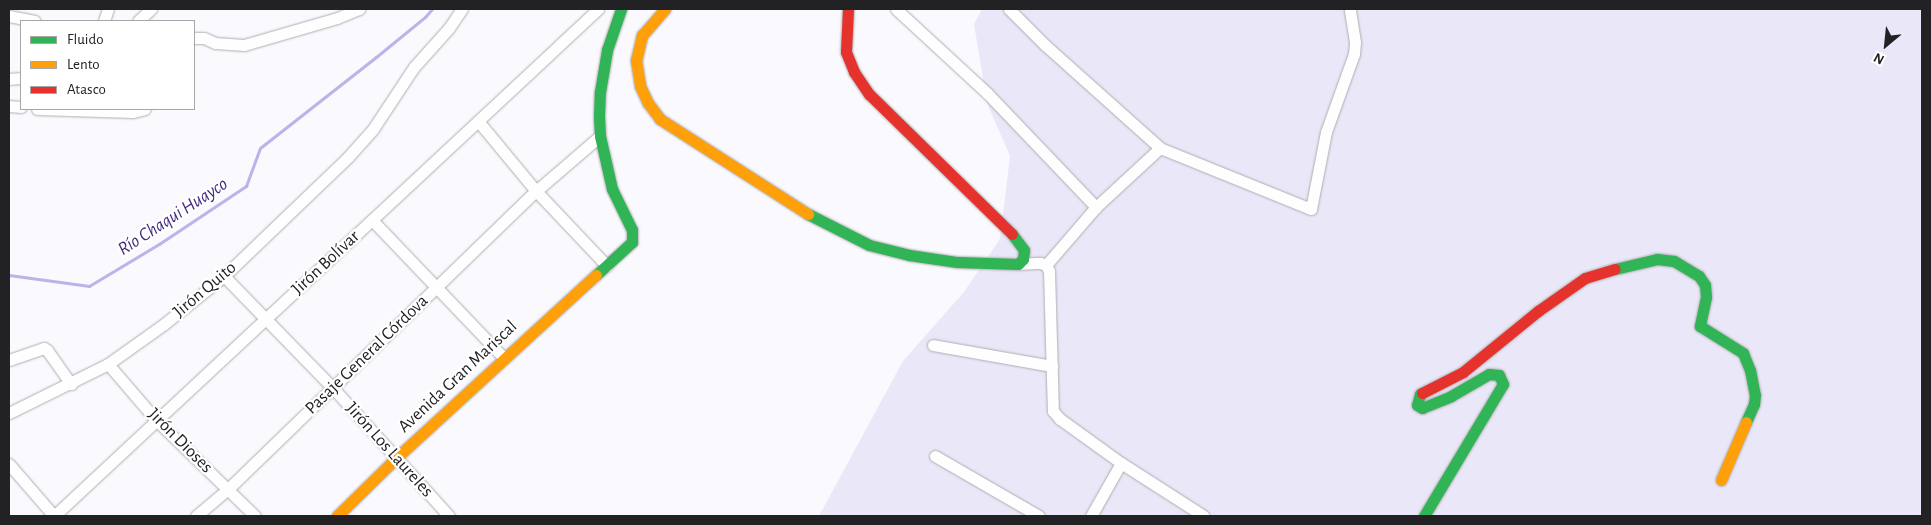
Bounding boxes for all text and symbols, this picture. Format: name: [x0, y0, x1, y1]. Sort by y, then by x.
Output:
legend: [20, 20, 195, 110]
north arrow: [1861, 20, 1911, 70]
text: Fluido: [67, 32, 104, 47]
text: N: [1871, 50, 1887, 67]
text: Lento: [67, 57, 100, 72]
text: Atasco: [67, 82, 106, 97]
water label: Río Chaqui Huayco: [114, 173, 232, 261]
street label: Jirón Bolívar: [288, 226, 364, 300]
street label: Jirón Quito: [169, 257, 241, 323]
street label: Pasaje General Córdova: [301, 291, 433, 419]
street label: Avenida Gran Mariscal: [394, 316, 522, 438]
street label: Jirón Los Laureles: [341, 398, 437, 502]
street label: Jirón Dioses: [143, 404, 217, 478]

